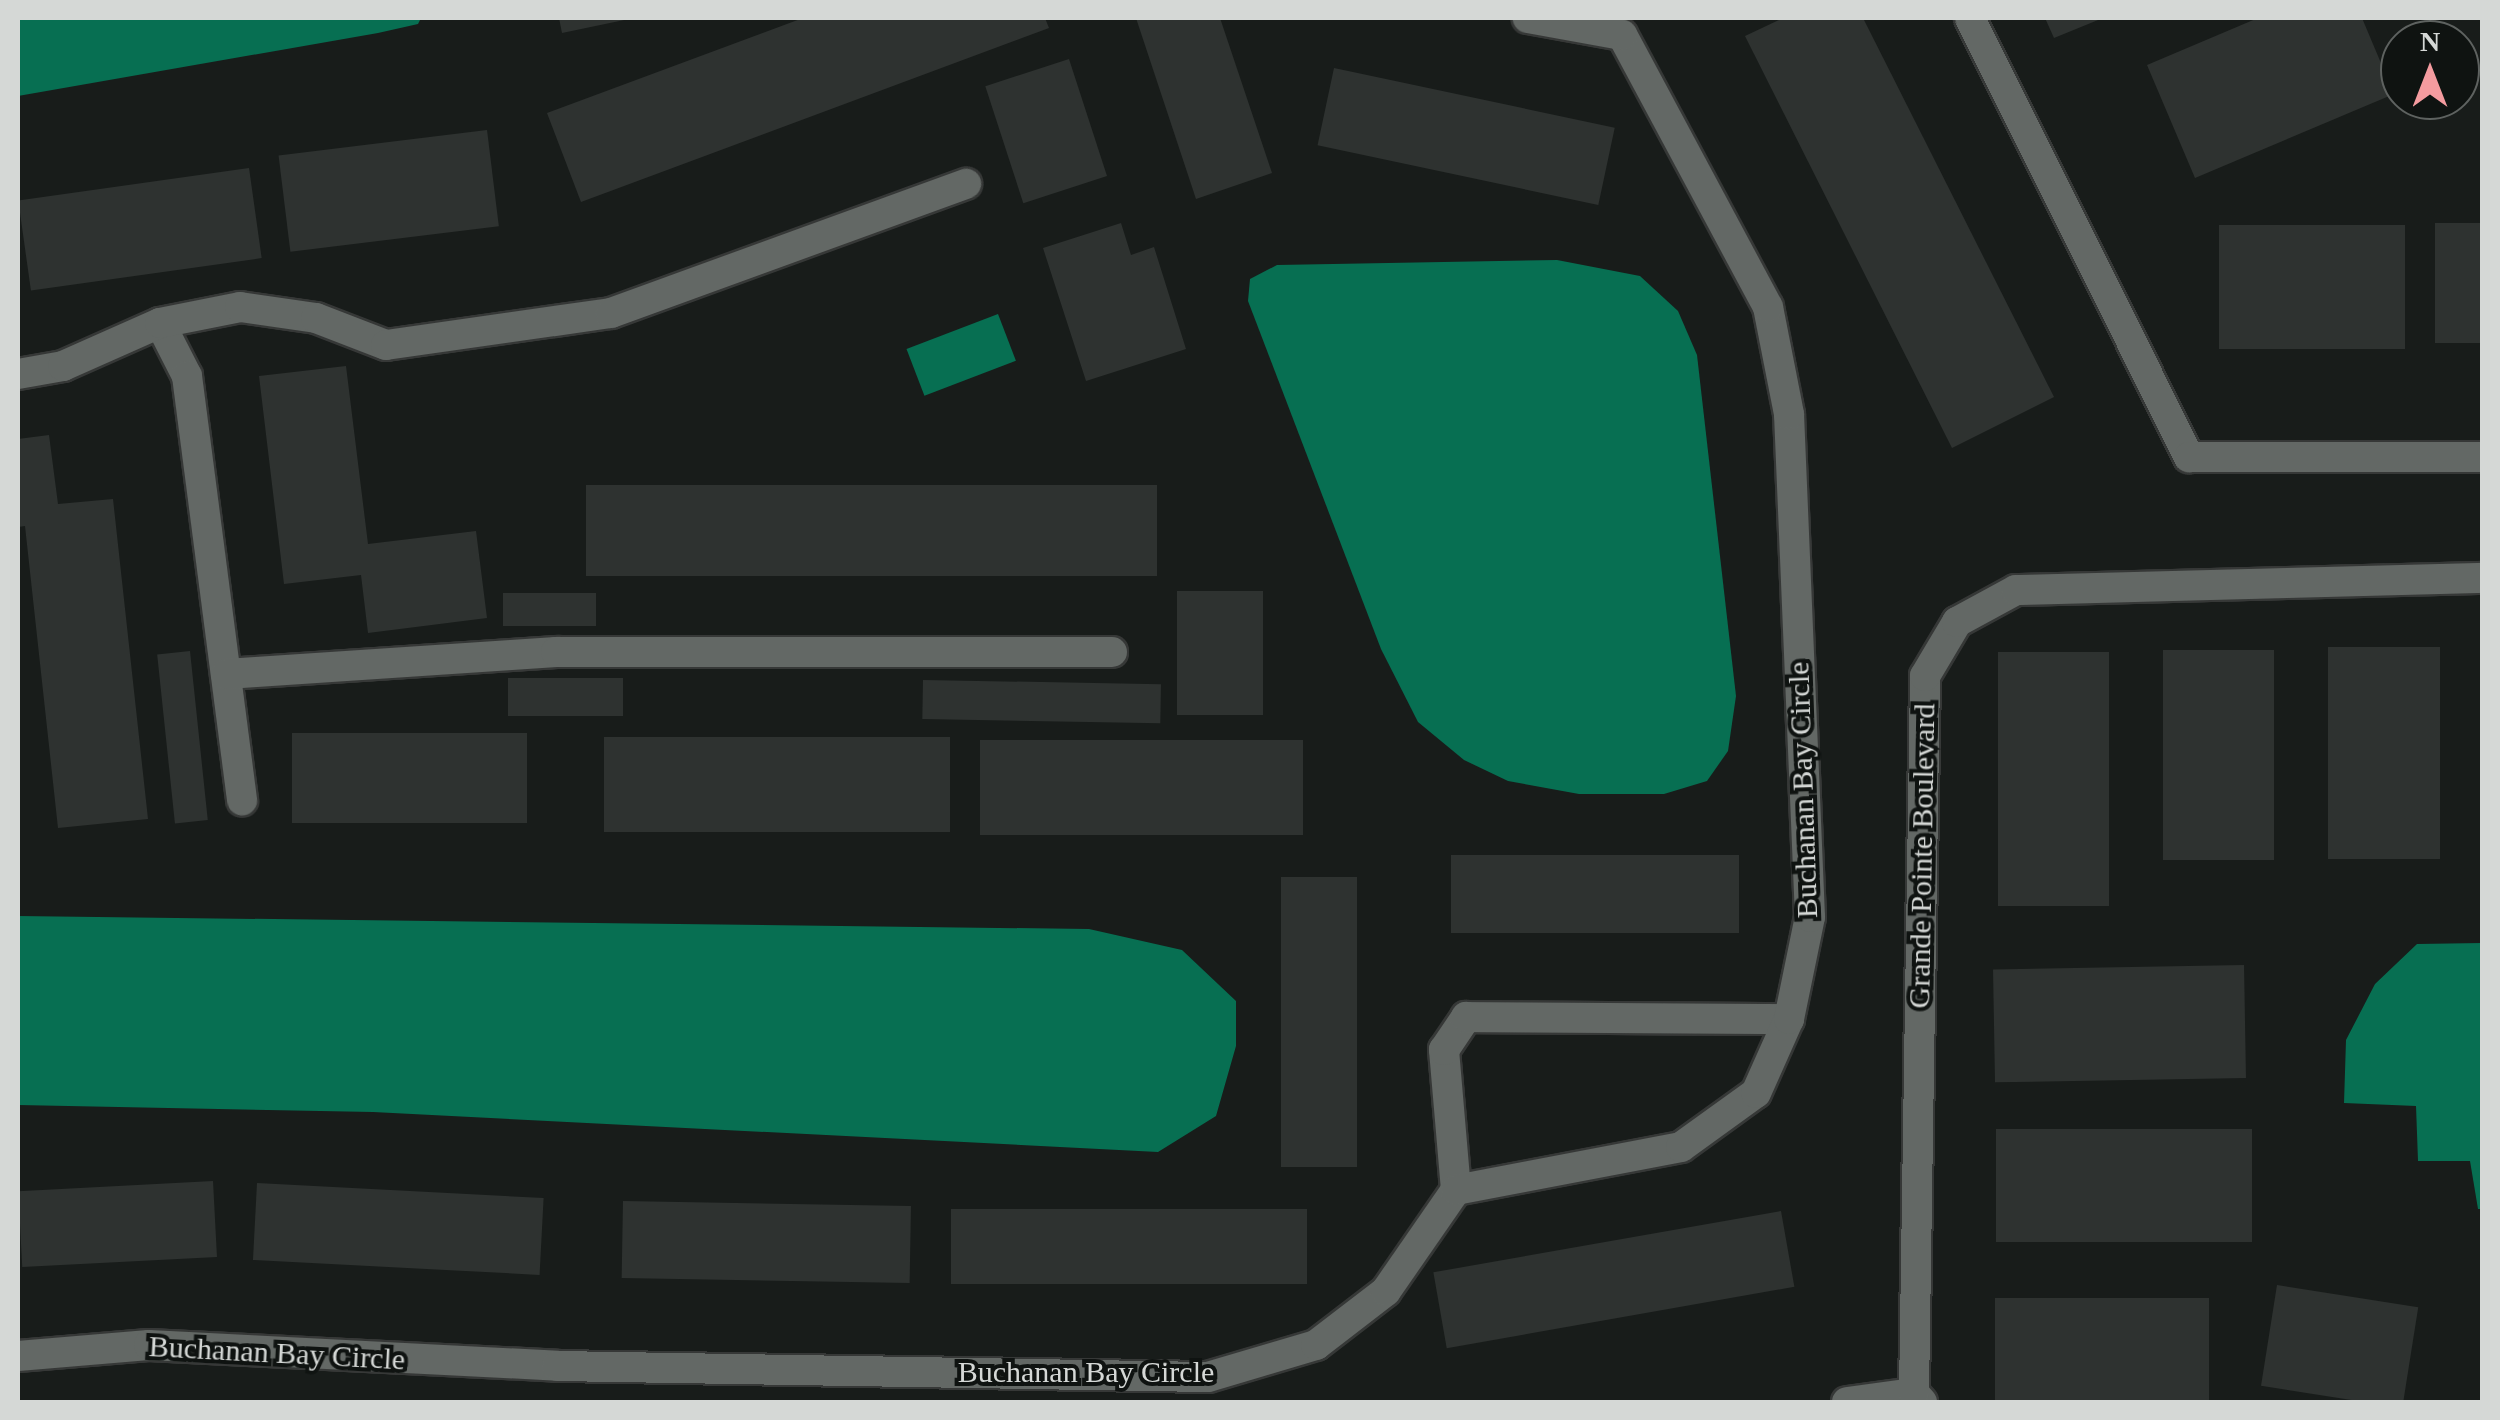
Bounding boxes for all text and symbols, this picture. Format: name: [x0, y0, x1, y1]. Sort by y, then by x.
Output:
north arrow: [2380, 20, 2480, 120]
text: N: [2420, 26, 2440, 57]
street label: Buchanan Bay Circle: [1781, 661, 1825, 919]
street label: Grande Pointe Boulevard: [1901, 703, 1943, 1009]
street label: Buchanan Bay Circle: [148, 1328, 406, 1378]
street label: Buchanan Bay Circle: [958, 1354, 1214, 1390]

